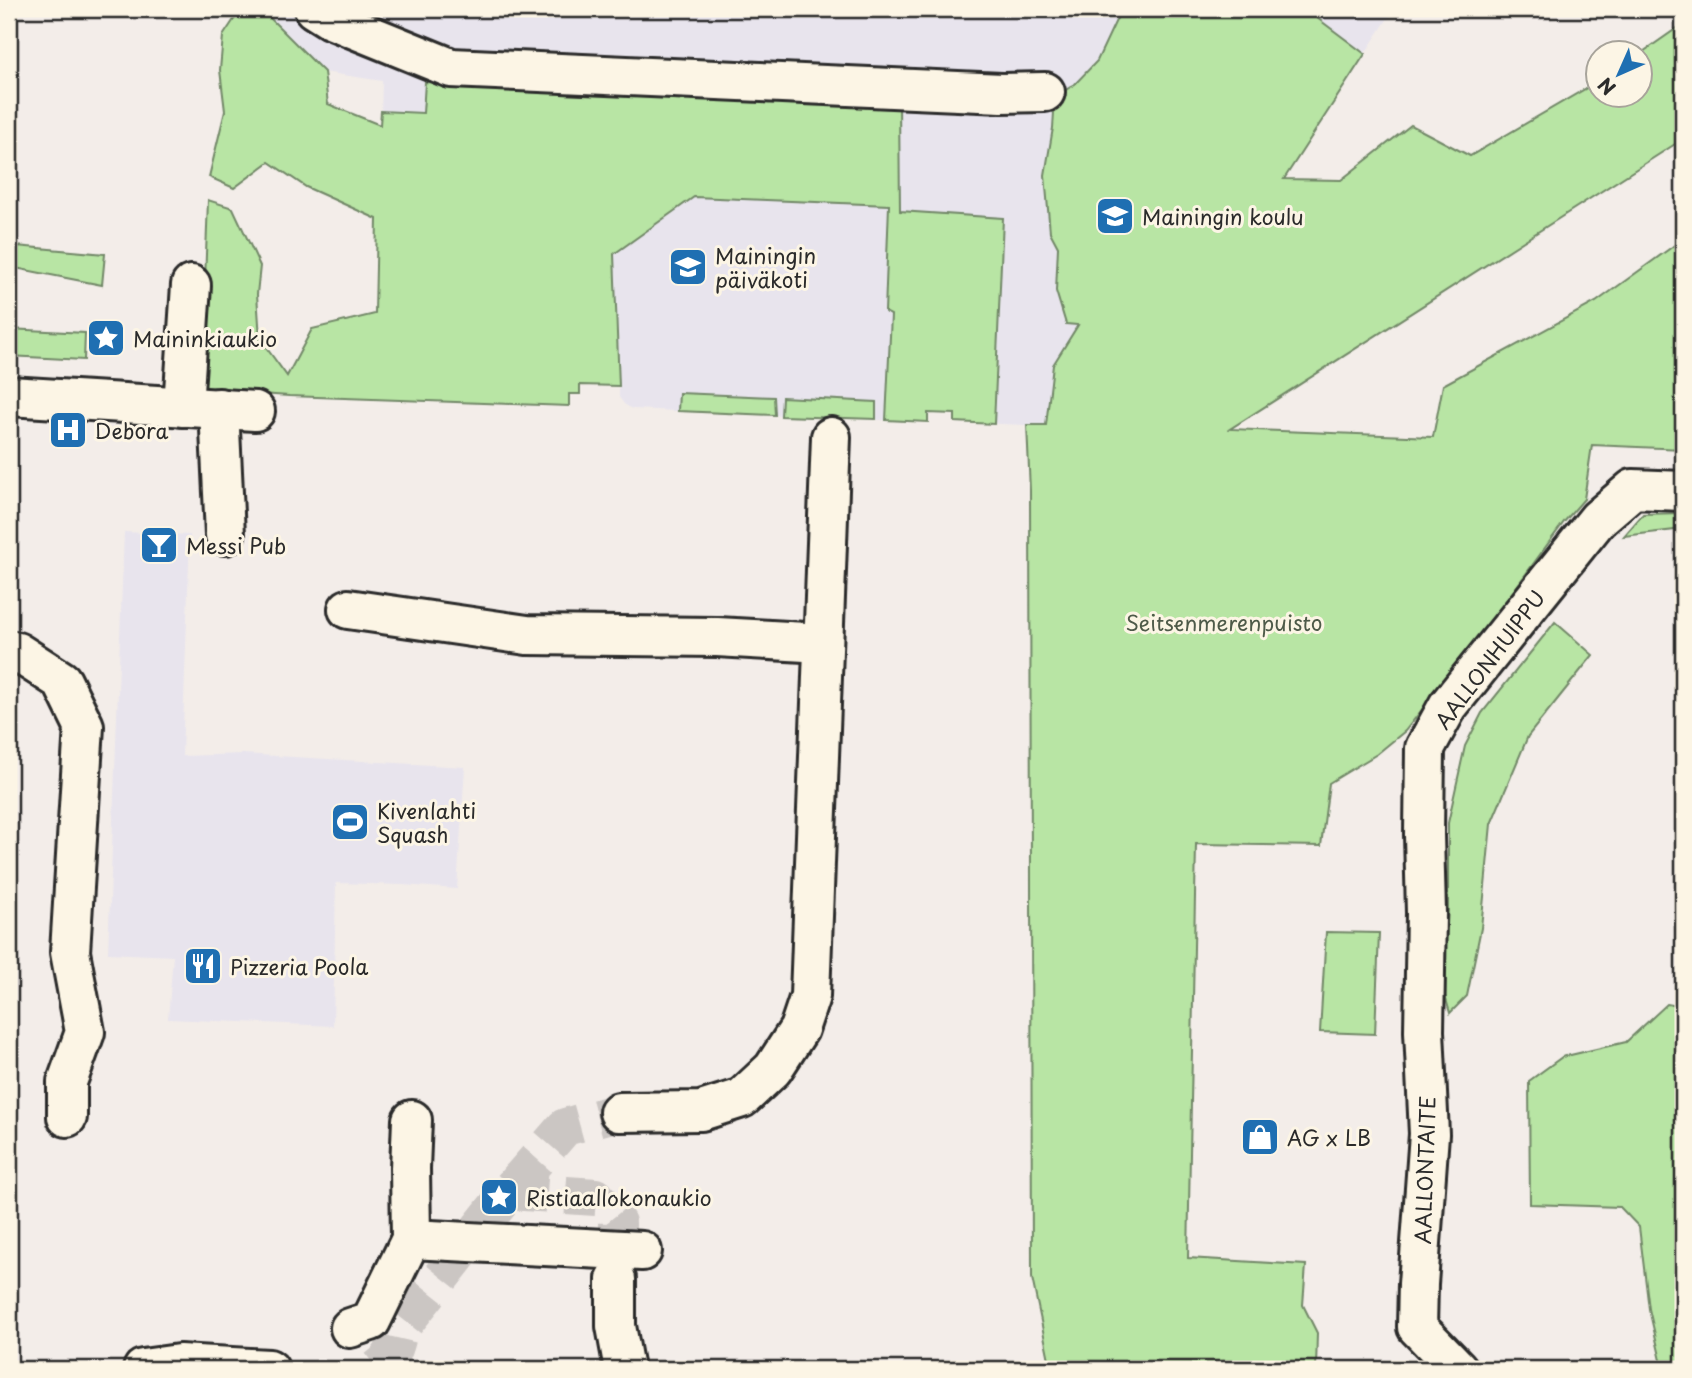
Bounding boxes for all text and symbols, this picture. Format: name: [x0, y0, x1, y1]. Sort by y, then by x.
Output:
north arrow: [1584, 38, 1654, 108]
text: N: [1591, 72, 1621, 102]
school or university icon: Mainingin koulu: [1094, 195, 1136, 237]
place label: Mainingin koulu: [1142, 200, 1304, 232]
place label: Mainingin päiväkoti: [715, 239, 816, 295]
school or university icon: Mainingin päiväkoti: [667, 246, 709, 288]
place icon: Maininkiaukio: [85, 317, 127, 359]
place label: Maininkiaukio: [133, 322, 277, 354]
hospital icon: Debora: [47, 409, 89, 451]
place label: Debora: [95, 414, 168, 446]
bar icon: Messi Pub: [138, 524, 180, 566]
place label: Messi Pub: [186, 529, 286, 561]
street label: AALLONHUIPPU: [1426, 583, 1552, 735]
park label: Seitsenmerenpuisto: [1126, 606, 1322, 638]
place label: Kivenlahti Squash: [377, 794, 476, 850]
sports icon: Kivenlahti Squash: [329, 801, 371, 843]
restaurant icon: Pizzeria Poola: [182, 945, 224, 987]
place label: Pizzeria Poola: [230, 950, 368, 982]
street label: AALLONTAITE: [1405, 1095, 1443, 1245]
shop icon: AG x LB: [1239, 1116, 1281, 1158]
place label: AG x LB: [1287, 1121, 1371, 1153]
place icon: Ristiaallokonaukio: [478, 1176, 520, 1218]
place label: Ristiaallokonaukio: [526, 1181, 712, 1213]

